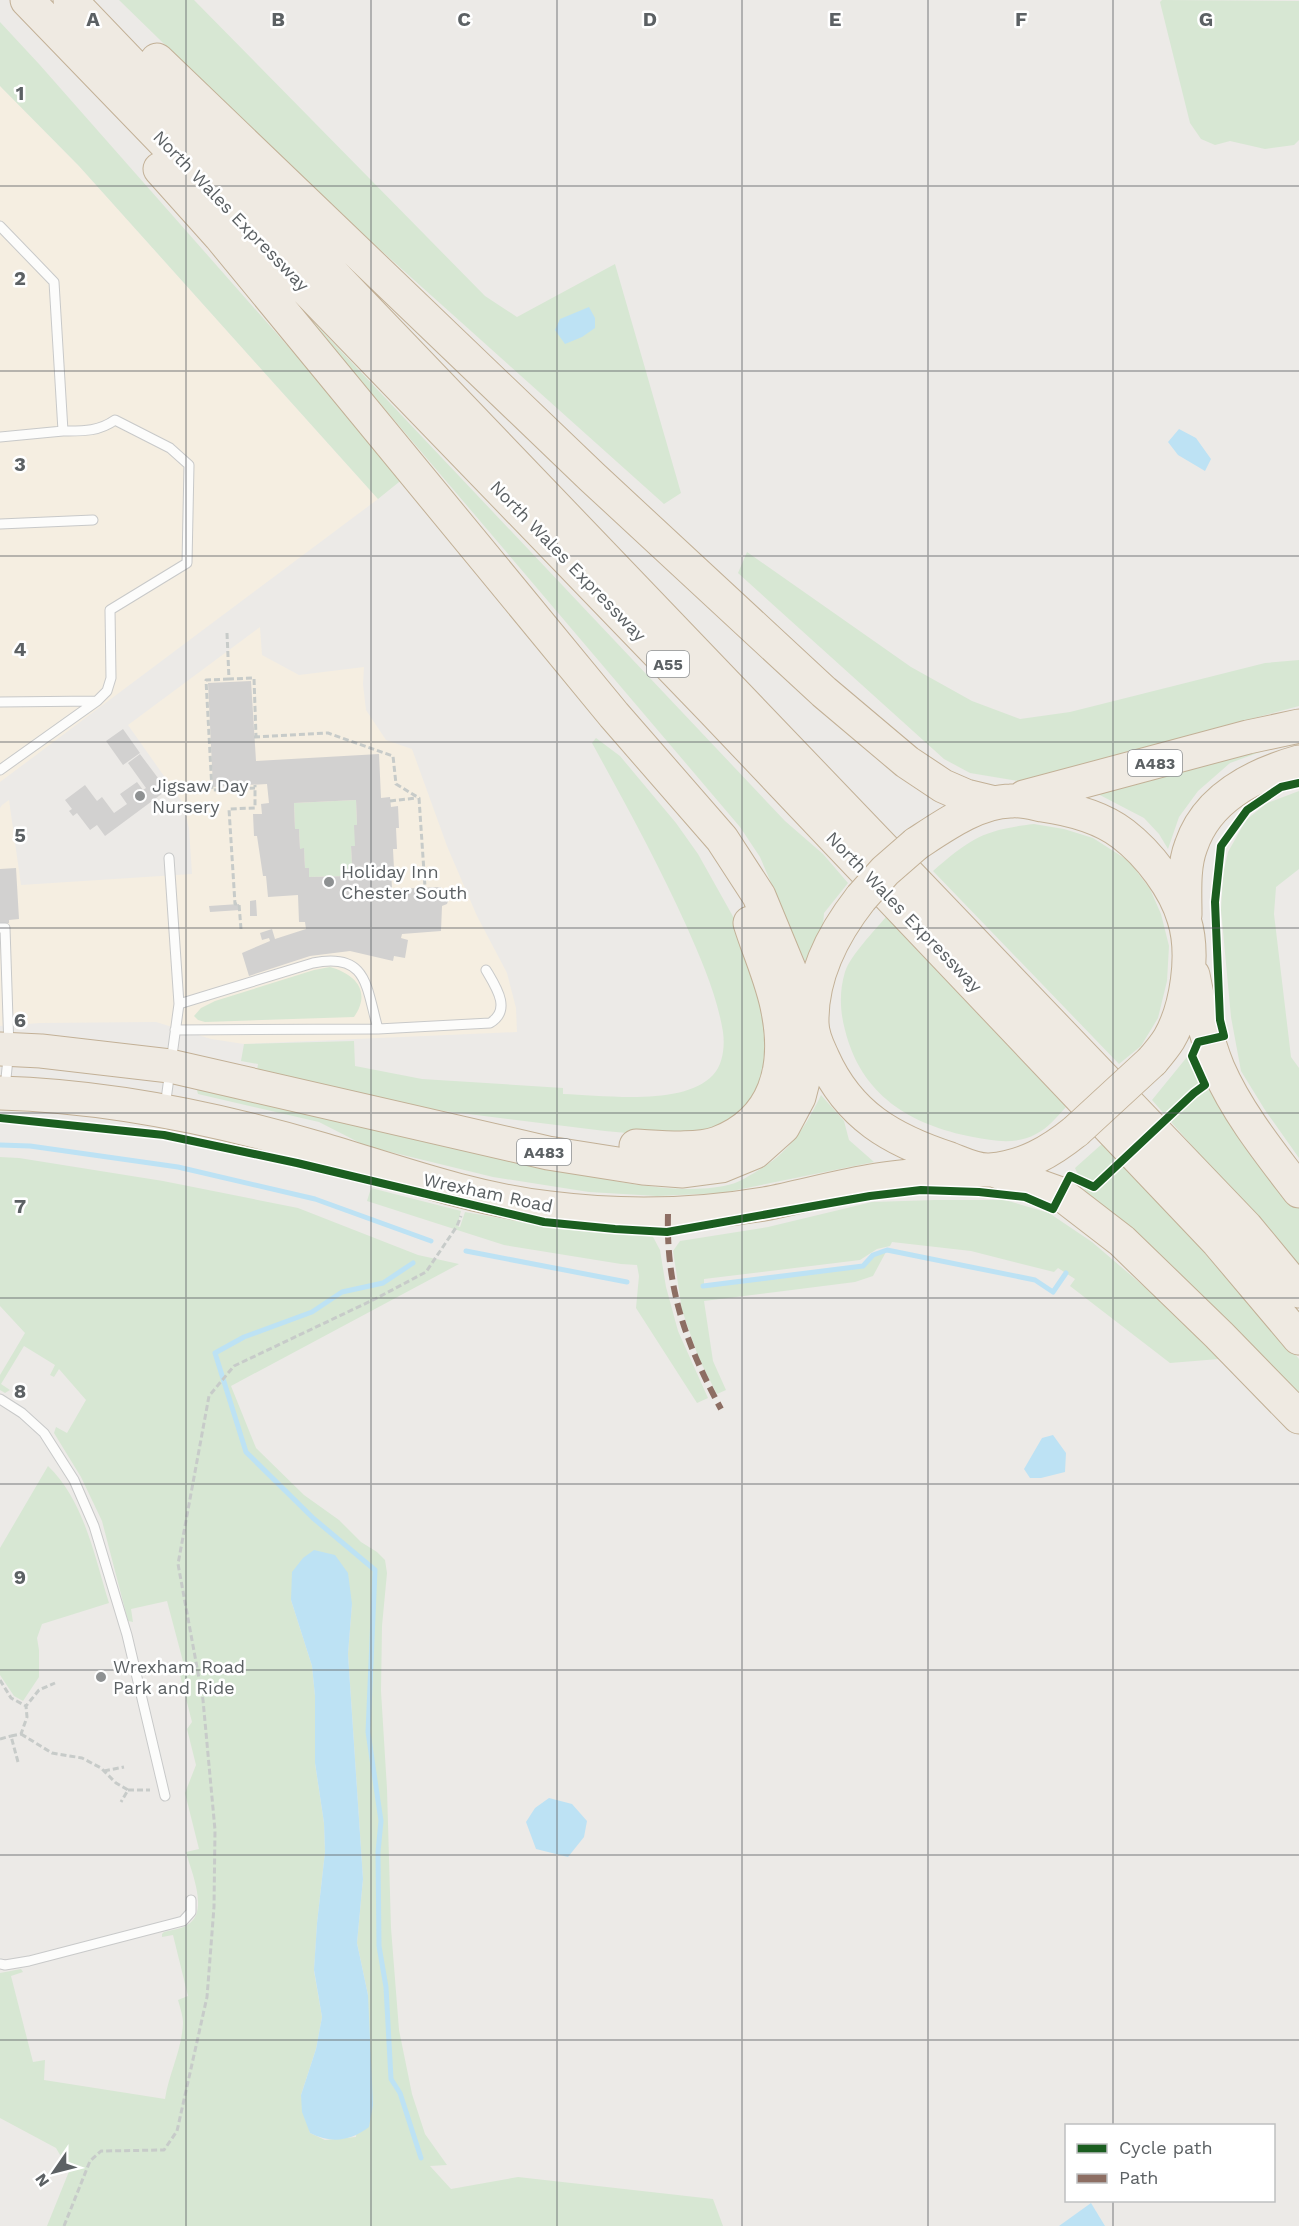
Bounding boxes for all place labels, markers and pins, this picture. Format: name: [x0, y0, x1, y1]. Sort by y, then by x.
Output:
place label: Jigsaw Day Nursery: [152, 775, 249, 817]
marker: Jigsaw Day Nursery: [133, 789, 147, 803]
place label: Holiday Inn Chester South: [341, 861, 468, 903]
marker: Holiday Inn Chester South: [322, 875, 336, 889]
place label: Wrexham Road Park and Ride: [113, 1656, 245, 1698]
marker: Wrexham Road Park and Ride: [94, 1670, 108, 1684]

